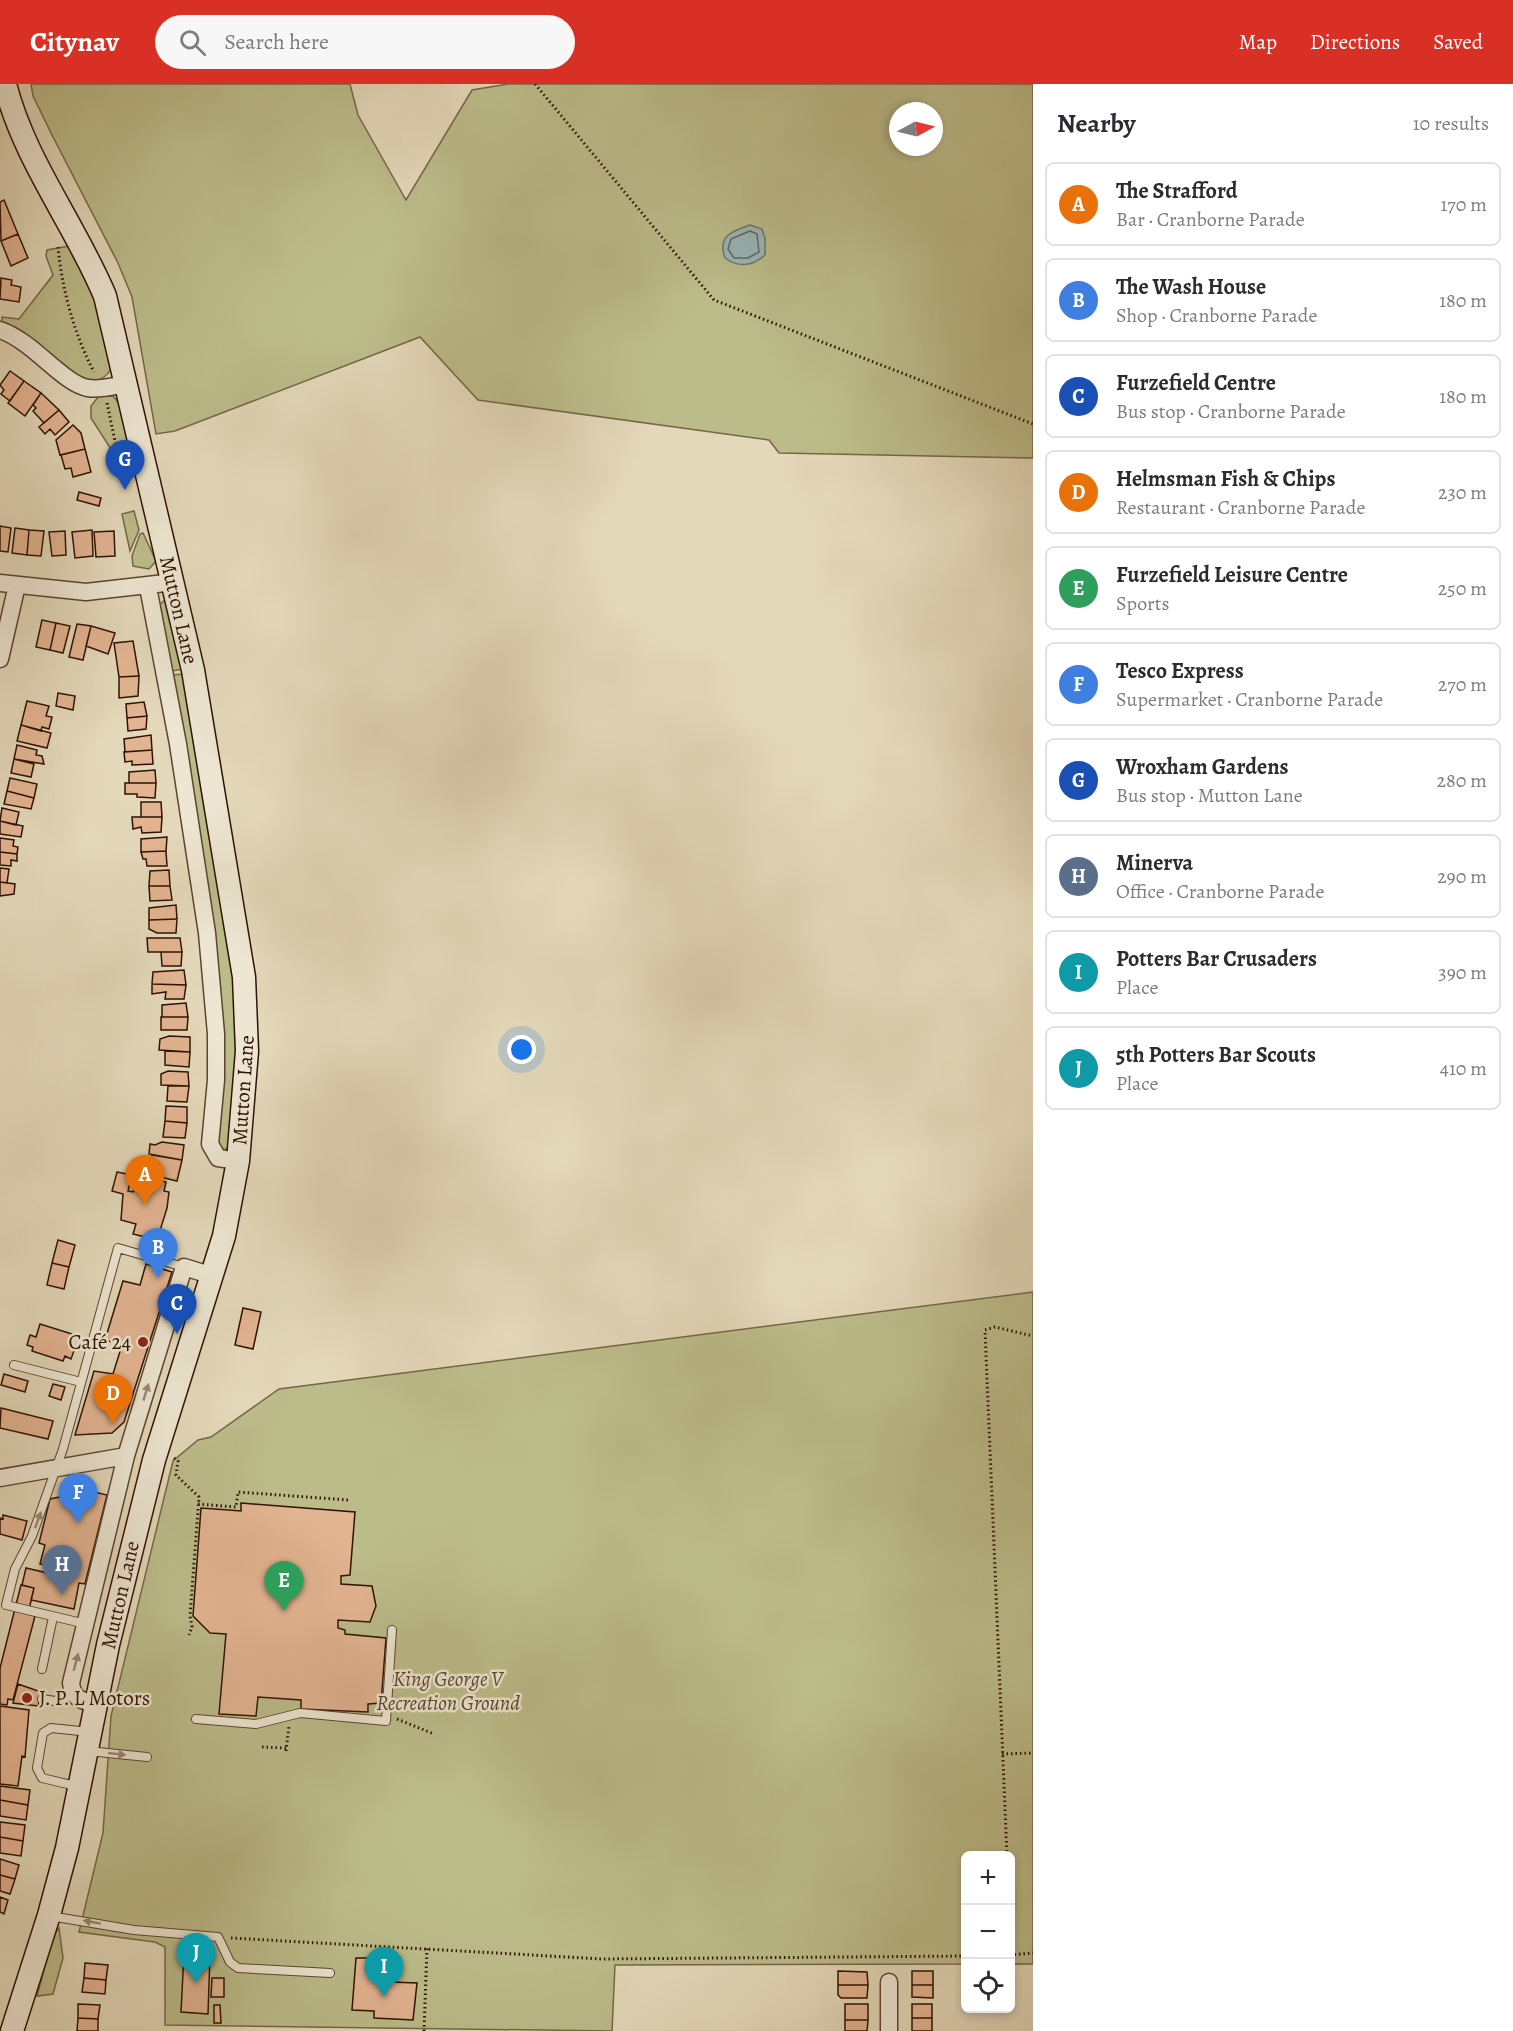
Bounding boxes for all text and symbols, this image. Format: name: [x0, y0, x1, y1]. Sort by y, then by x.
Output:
search box: [155, 15, 575, 69]
text: Citynav: [30, 23, 119, 61]
icon: search: [176, 26, 209, 59]
text: Search here: [224, 27, 329, 57]
text: Map: [1239, 28, 1277, 56]
text: Directions: [1310, 28, 1400, 56]
text: Saved: [1433, 28, 1483, 56]
north arrow: [889, 102, 943, 156]
text: Nearby: [1057, 106, 1136, 141]
text: 10 results: [1413, 110, 1489, 137]
text: The Strafford: [1116, 176, 1238, 206]
text: A: [1072, 191, 1085, 218]
text: 170 m: [1441, 191, 1487, 218]
text: Bar · Cranborne Parade: [1116, 206, 1305, 233]
text: The Wash House: [1116, 272, 1266, 302]
text: B: [1072, 287, 1085, 314]
text: 180 m: [1439, 287, 1487, 314]
text: Shop · Cranborne Parade: [1116, 302, 1317, 329]
text: Furzefield Centre: [1116, 368, 1276, 398]
text: C: [1072, 383, 1085, 410]
text: 180 m: [1439, 383, 1487, 410]
text: Bus stop · Cranborne Parade: [1116, 398, 1346, 425]
pin: G: [106, 440, 144, 490]
text: Helmsman Fish & Chips: [1116, 464, 1335, 494]
text: D: [1072, 479, 1085, 506]
text: 230 m: [1438, 479, 1487, 506]
text: Restaurant · Cranborne Parade: [1116, 494, 1366, 521]
street label: Mutton Lane: [153, 553, 205, 667]
text: Furzefield Leisure Centre: [1116, 560, 1348, 590]
text: E: [1073, 575, 1084, 602]
text: 250 m: [1438, 575, 1487, 602]
text: Sports: [1116, 590, 1169, 617]
text: Tesco Express: [1116, 656, 1244, 686]
text: F: [1073, 671, 1084, 698]
text: 270 m: [1438, 671, 1487, 698]
text: Supermarket · Cranborne Parade: [1116, 686, 1383, 713]
text: Wroxham Gardens: [1116, 752, 1289, 782]
text: G: [1072, 767, 1085, 794]
text: 280 m: [1437, 767, 1487, 794]
text: Bus stop · Mutton Lane: [1116, 782, 1303, 809]
text: Minerva: [1116, 848, 1193, 878]
text: H: [1071, 863, 1086, 890]
text: 290 m: [1437, 863, 1487, 890]
text: Office · Cranborne Parade: [1116, 878, 1325, 905]
text: Potters Bar Crusaders: [1116, 944, 1317, 974]
text: I: [1075, 959, 1082, 986]
text: 390 m: [1438, 959, 1487, 986]
text: Place: [1116, 974, 1158, 1001]
street label: Mutton Lane: [225, 1034, 261, 1146]
your location: [507, 1035, 536, 1064]
text: 5th Potters Bar Scouts: [1116, 1040, 1316, 1070]
text: J: [1075, 1055, 1082, 1082]
text: 410 m: [1440, 1055, 1487, 1082]
text: Place: [1116, 1070, 1158, 1097]
pin: A: [126, 1156, 164, 1205]
pin: B: [138, 1228, 178, 1278]
pin: C: [158, 1284, 196, 1334]
place label: Café 24: [68, 1328, 131, 1356]
marker: Café 24: [136, 1335, 150, 1349]
pin: D: [94, 1374, 132, 1424]
one-way arrow: [142, 1383, 151, 1401]
pin: F: [58, 1474, 98, 1523]
one-way arrow: [33, 1510, 43, 1528]
street label: Mutton Lane: [94, 1538, 146, 1652]
pin: H: [42, 1546, 82, 1595]
pin: E: [264, 1562, 304, 1611]
one-way arrow: [72, 1653, 82, 1671]
park label: King George V Recreation Ground: [376, 1665, 520, 1717]
place label: J. P. L Motors: [39, 1684, 150, 1712]
marker: J. P. L Motors: [20, 1691, 34, 1705]
one-way arrow: [108, 1749, 127, 1759]
map controls: [961, 1851, 1015, 2013]
button: +: [961, 1851, 1015, 1905]
button: −: [961, 1905, 1015, 1959]
one-way arrow: [82, 1918, 101, 1927]
pin: J: [176, 1934, 216, 1983]
pin: I: [364, 1948, 404, 1997]
button: locate: [961, 1959, 1015, 2013]

